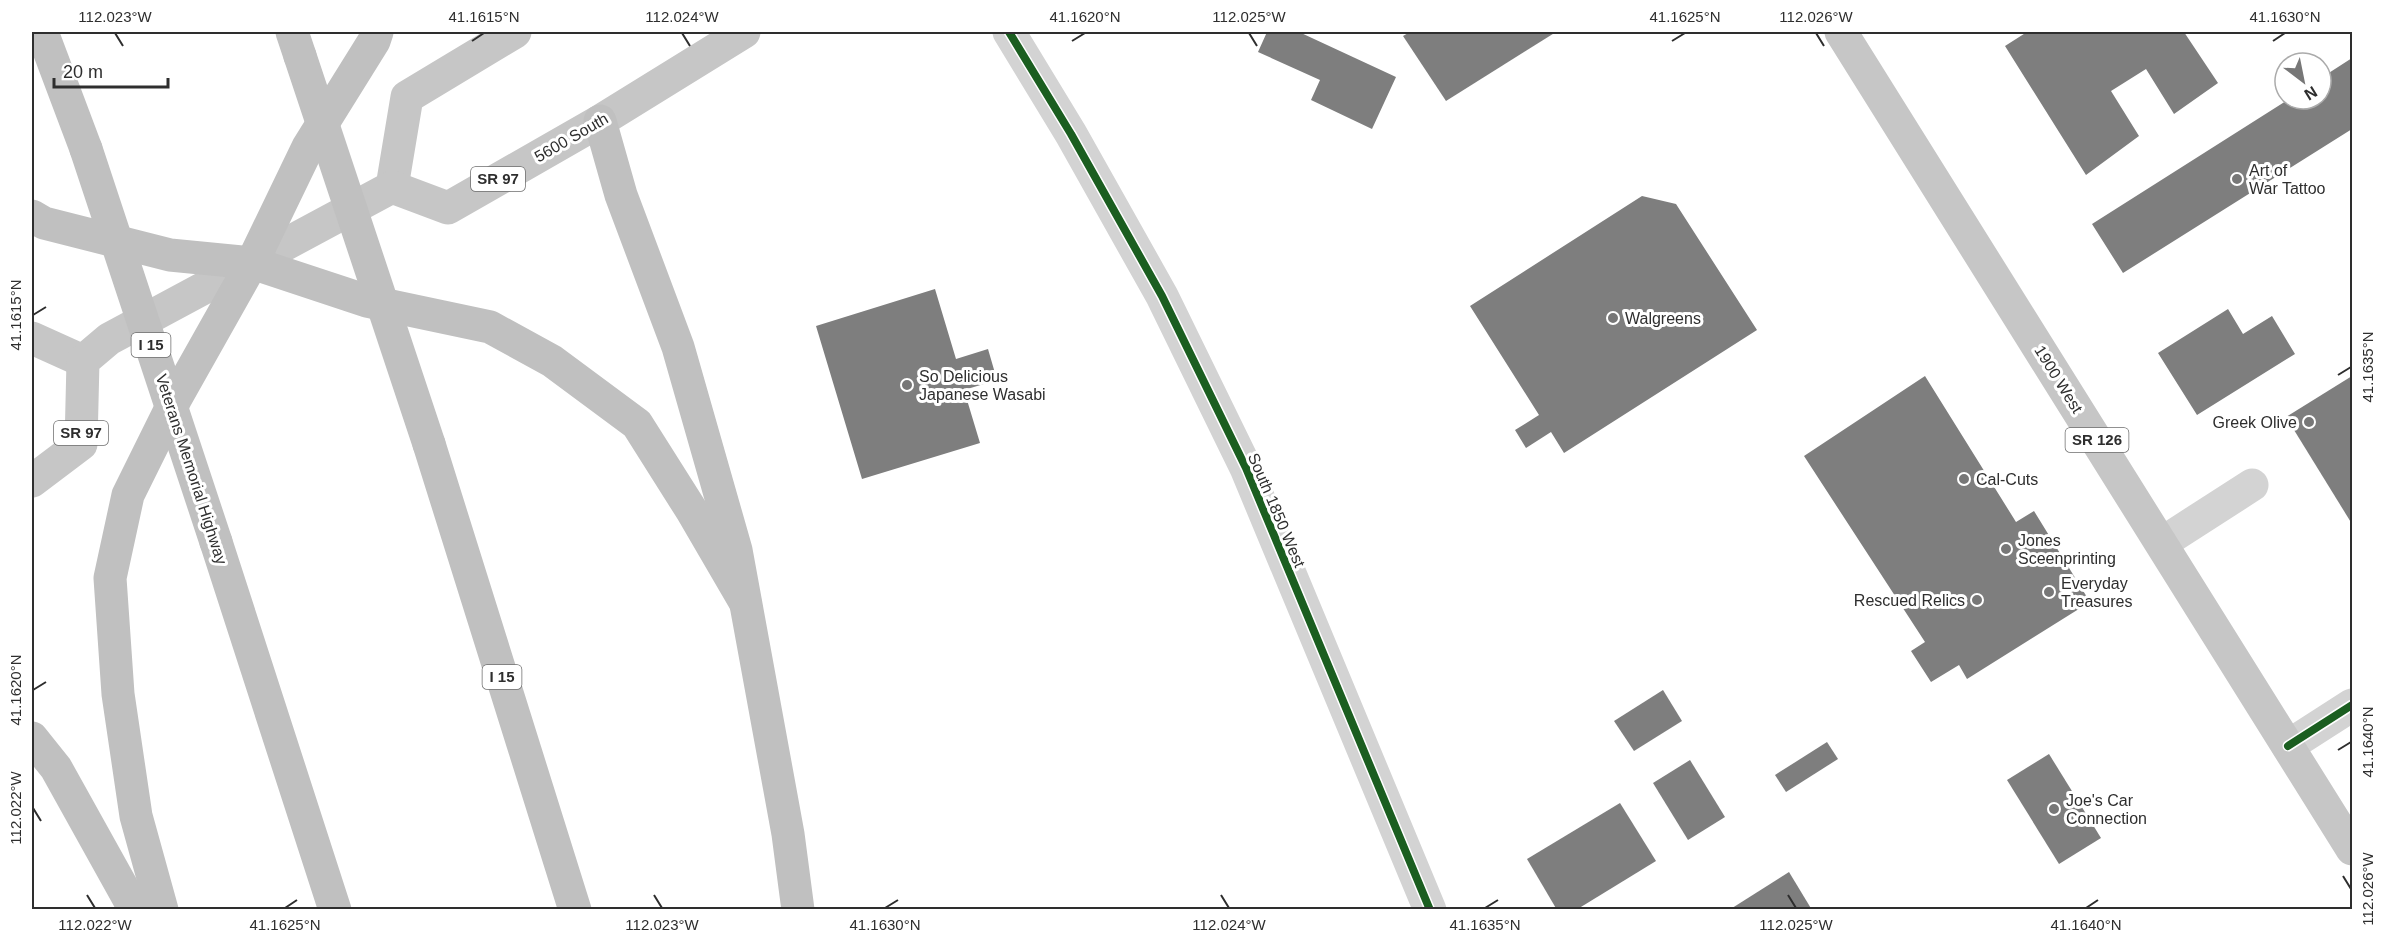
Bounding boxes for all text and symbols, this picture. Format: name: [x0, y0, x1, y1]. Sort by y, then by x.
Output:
text: 112.023°W: [78, 8, 152, 25]
text: 41.1615°N: [448, 8, 520, 25]
text: 112.024°W: [645, 8, 719, 25]
text: 41.1620°N: [1049, 8, 1121, 25]
text: 112.025°W: [1212, 8, 1286, 25]
text: 41.1625°N: [1649, 8, 1721, 25]
text: 112.026°W: [1779, 8, 1853, 25]
text: 41.1630°N: [2249, 8, 2321, 25]
scale bar: [54, 51, 168, 89]
north arrow: [2273, 51, 2333, 111]
text: 20 m: [63, 62, 103, 82]
text: N: [2301, 83, 2320, 104]
street label: 5600 South: [532, 110, 611, 165]
place label: Art of War Tattoo: [2249, 162, 2326, 197]
road number: SR 97: [471, 167, 525, 191]
marker: Art of War Tattoo: [2230, 172, 2244, 186]
text: 41.1615°N: [7, 279, 24, 351]
place label: Walgreens: [1625, 310, 1701, 327]
marker: Walgreens: [1606, 311, 1620, 325]
text: 41.1635°N: [2359, 331, 2376, 403]
road number: I 15: [132, 333, 170, 357]
street label: 1900 West: [2031, 342, 2086, 417]
place label: So Delicious Japanese Wasabi: [919, 368, 1046, 403]
street label: Veterans Memorial Highway: [153, 372, 230, 567]
marker: So Delicious Japanese Wasabi: [900, 378, 914, 392]
place label: Greek Olive: [2213, 414, 2297, 431]
marker: Greek Olive: [2302, 415, 2316, 429]
road number: SR 97: [54, 421, 108, 445]
road number: SR 126: [2066, 428, 2128, 452]
street label: South 1850 West: [1245, 451, 1309, 570]
place label: Cal-Cuts: [1976, 471, 2038, 488]
marker: Cal-Cuts: [1957, 472, 1971, 486]
place label: Jones Sceenprinting: [2018, 532, 2116, 567]
marker: Jones Sceenprinting: [1999, 542, 2013, 556]
place label: Everyday Treasures: [2061, 575, 2132, 610]
marker: Everyday Treasures: [2042, 585, 2056, 599]
place label: Rescued Relics: [1854, 592, 1965, 609]
marker: Rescued Relics: [1970, 593, 1984, 607]
text: 41.1620°N: [7, 654, 24, 726]
road number: I 15: [482, 665, 522, 689]
text: 41.1640°N: [2359, 706, 2376, 778]
text: 112.022°W: [7, 771, 24, 845]
place label: Joe's Car Connection: [2066, 792, 2147, 827]
marker: Joe's Car Connection: [2047, 802, 2061, 816]
text: 112.026°W: [2359, 852, 2376, 926]
text: 112.022°W: [58, 916, 132, 933]
text: 41.1625°N: [249, 916, 321, 933]
text: 112.023°W: [625, 916, 699, 933]
text: 41.1630°N: [849, 916, 921, 933]
text: 112.024°W: [1192, 916, 1266, 933]
text: 41.1635°N: [1449, 916, 1521, 933]
text: 112.025°W: [1759, 916, 1833, 933]
text: 41.1640°N: [2050, 916, 2122, 933]

